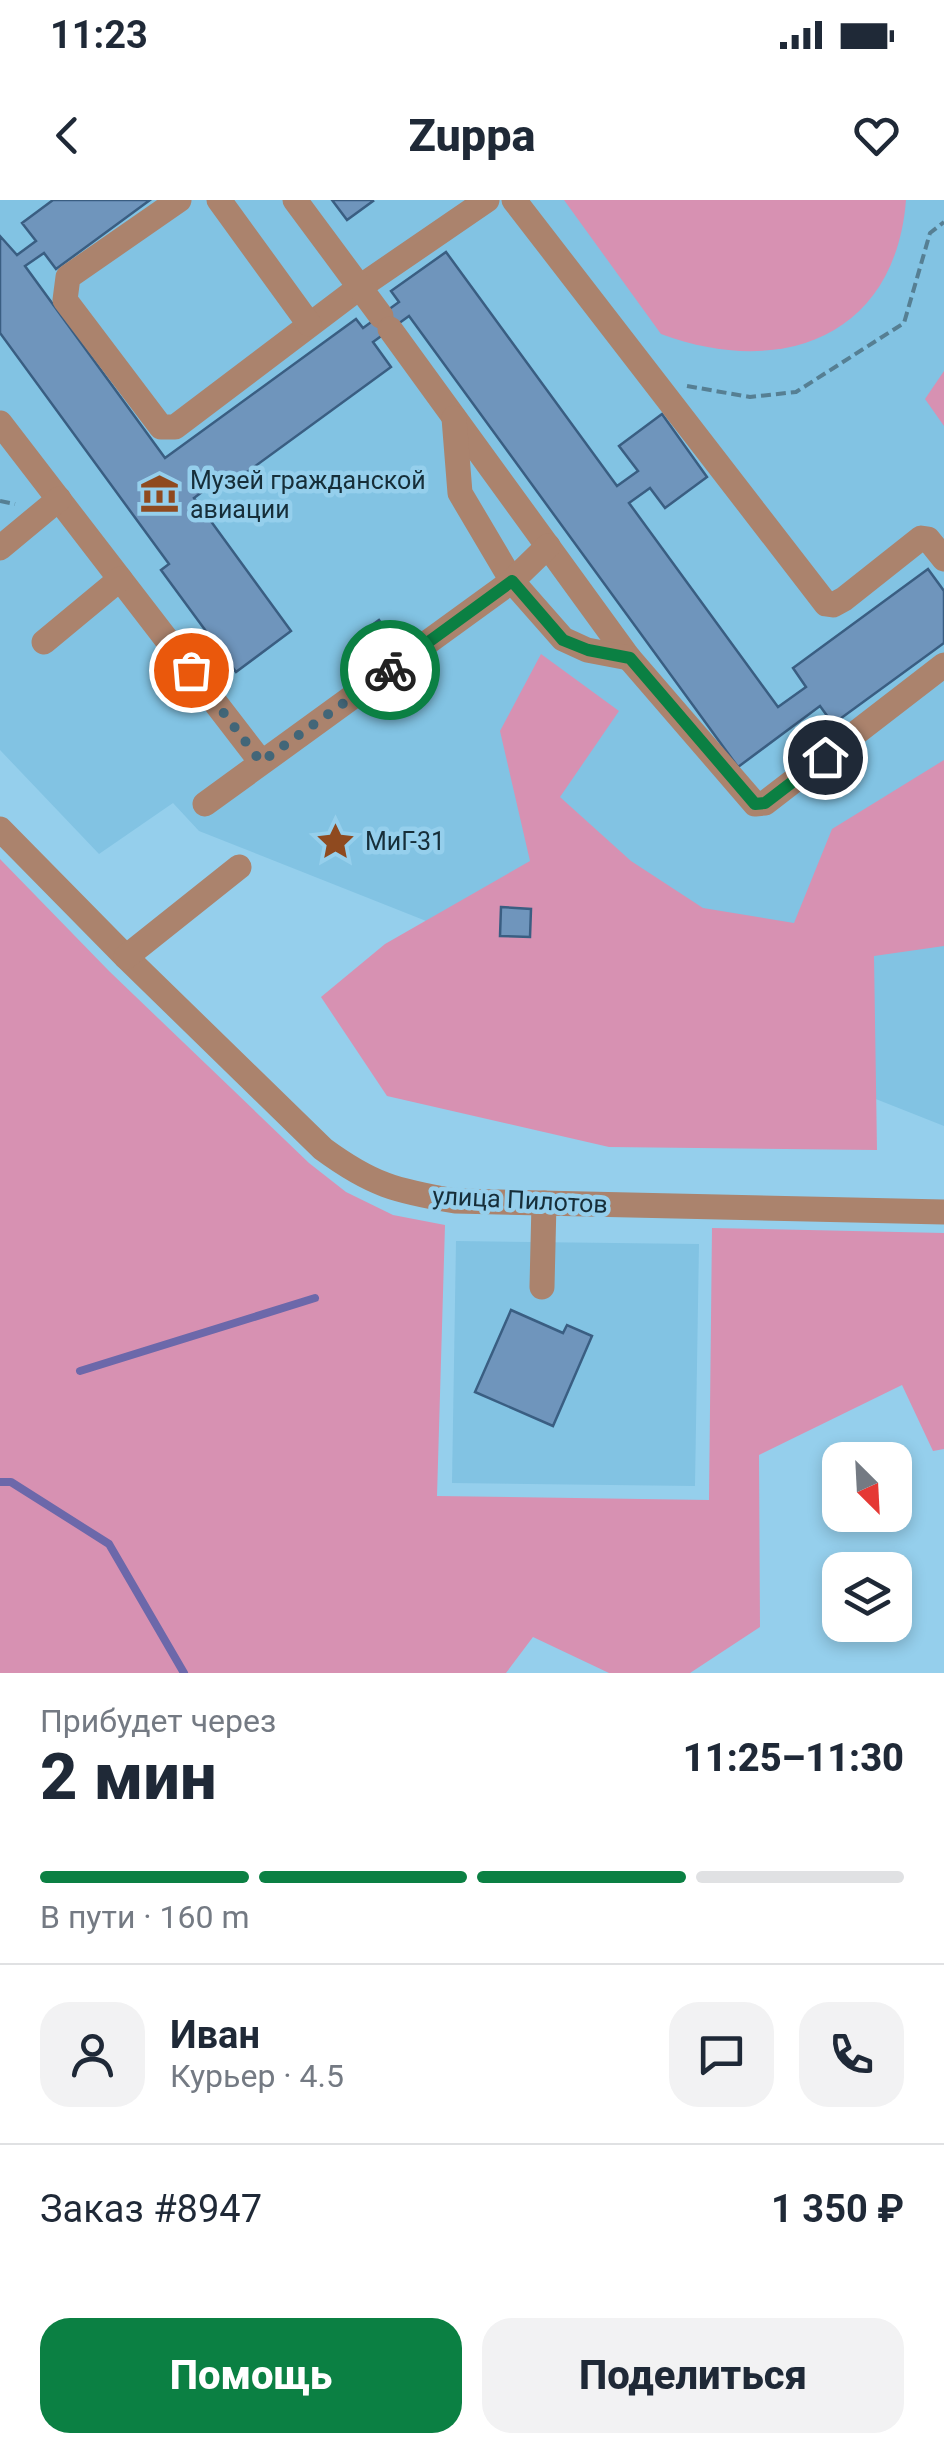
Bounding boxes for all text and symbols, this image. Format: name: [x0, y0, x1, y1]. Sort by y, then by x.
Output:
text: 11:23: [50, 13, 148, 57]
icon: back: [40, 108, 95, 163]
icon: heart: [849, 108, 904, 163]
text: Zuppa: [409, 109, 535, 162]
place label: Музей гражданской авиации: [190, 466, 426, 524]
museum icon: Музей гражданской авиации: [139, 473, 181, 515]
courier: [340, 620, 440, 720]
pin: [149, 628, 234, 713]
icon: bag: [164, 643, 219, 698]
icon: bike: [363, 643, 418, 698]
pin: [783, 715, 868, 800]
icon: home: [798, 730, 853, 785]
place icon: МиГ-31: [314, 820, 356, 862]
place label: МиГ-31: [365, 827, 445, 856]
street label: улица Пилотов: [432, 1181, 608, 1219]
north arrow: [822, 1442, 912, 1532]
map controls: [822, 1442, 912, 1642]
button: layers: [822, 1552, 912, 1642]
text: Прибудет через: [40, 1702, 276, 1740]
text: 11:25–11:30: [683, 1736, 904, 1780]
text: 2 мин: [40, 1739, 217, 1815]
text: В пути · 160 m: [40, 1898, 250, 1936]
button: person: [40, 2002, 145, 2107]
button: chat: [669, 2002, 774, 2107]
button: phone: [799, 2002, 904, 2107]
text: Иван: [170, 2013, 260, 2057]
text: Курьер · 4.5: [170, 2057, 344, 2095]
text: Заказ #8947: [40, 2187, 262, 2231]
text: 1 350 ₽: [771, 2187, 904, 2231]
button: Помощь: [40, 2318, 462, 2433]
button: Поделиться: [482, 2318, 904, 2433]

